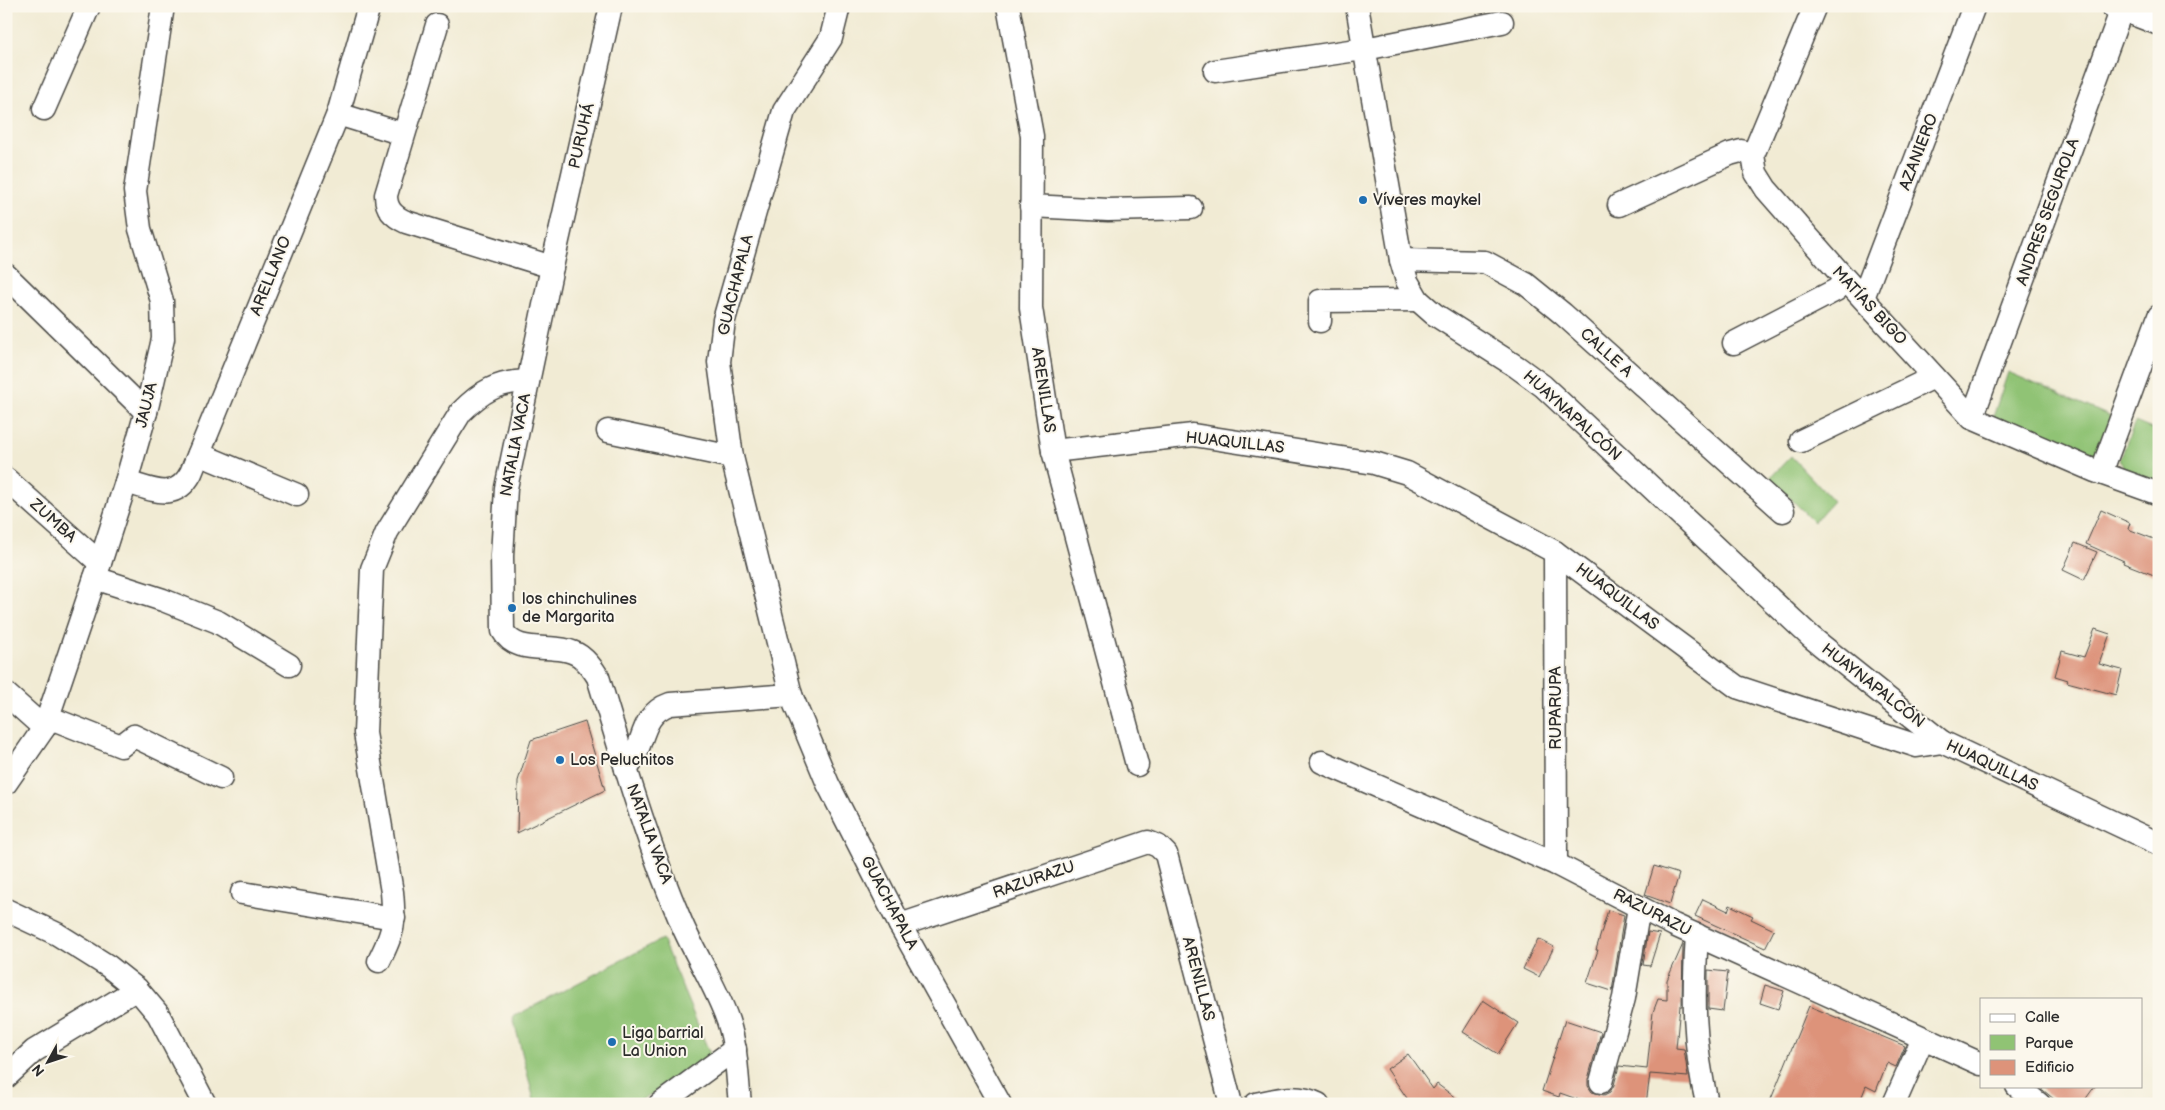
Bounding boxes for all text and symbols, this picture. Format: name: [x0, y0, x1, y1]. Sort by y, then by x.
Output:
street label: PURUHÁ: [563, 101, 599, 171]
street label: AZANIERO: [1896, 111, 1942, 193]
street label: ANDRES SEGUROLA: [2013, 136, 2084, 288]
place label: Víveres maykel: [1373, 191, 1481, 210]
marker: Víveres maykel: [1357, 194, 1369, 206]
street label: GUACHAPALA: [714, 232, 758, 337]
street label: ARELLANO: [246, 233, 296, 319]
street label: MATÍAS BIGO: [1828, 261, 1912, 349]
street label: CALLE A: [1576, 324, 1636, 382]
street label: ARENILLAS: [1027, 346, 1059, 434]
street label: HUAYNAPALCÓN: [1519, 365, 1626, 465]
street label: JAUJA: [132, 380, 162, 430]
street label: NATALIA VACA: [497, 392, 535, 498]
street label: HUAQUILLAS: [1185, 428, 1285, 458]
street label: ZUMBA: [25, 495, 80, 547]
street label: HUAQUILLAS: [1572, 560, 1662, 634]
place label: los chinchulines de Margarita: [522, 590, 637, 627]
marker: los chinchulines de Margarita: [506, 602, 518, 614]
street label: HUAYNAPALCÓN: [1818, 638, 1930, 732]
street label: RUPARUPA: [1547, 666, 1566, 750]
street label: HUAQUILLAS: [1943, 736, 2041, 796]
place label: Los Peluchitos: [570, 751, 674, 770]
marker: Los Peluchitos: [554, 754, 566, 766]
street label: NATALIA VACA: [622, 782, 676, 887]
street label: GUACHAPALA: [856, 853, 922, 953]
street label: RAZURAZU: [991, 857, 1077, 903]
street label: RAZURAZU: [1610, 885, 1694, 941]
street label: ARENILLAS: [1178, 935, 1218, 1023]
legend: [1980, 998, 2142, 1088]
text: Calle: [2025, 1008, 2060, 1027]
place label: Liga barrial La Union: [622, 1024, 704, 1061]
text: Parque: [2025, 1034, 2074, 1053]
marker: Liga barrial La Union: [606, 1036, 618, 1048]
north arrow: [22, 1038, 72, 1088]
text: Edificio: [2025, 1058, 2074, 1077]
text: N: [29, 1061, 48, 1080]

